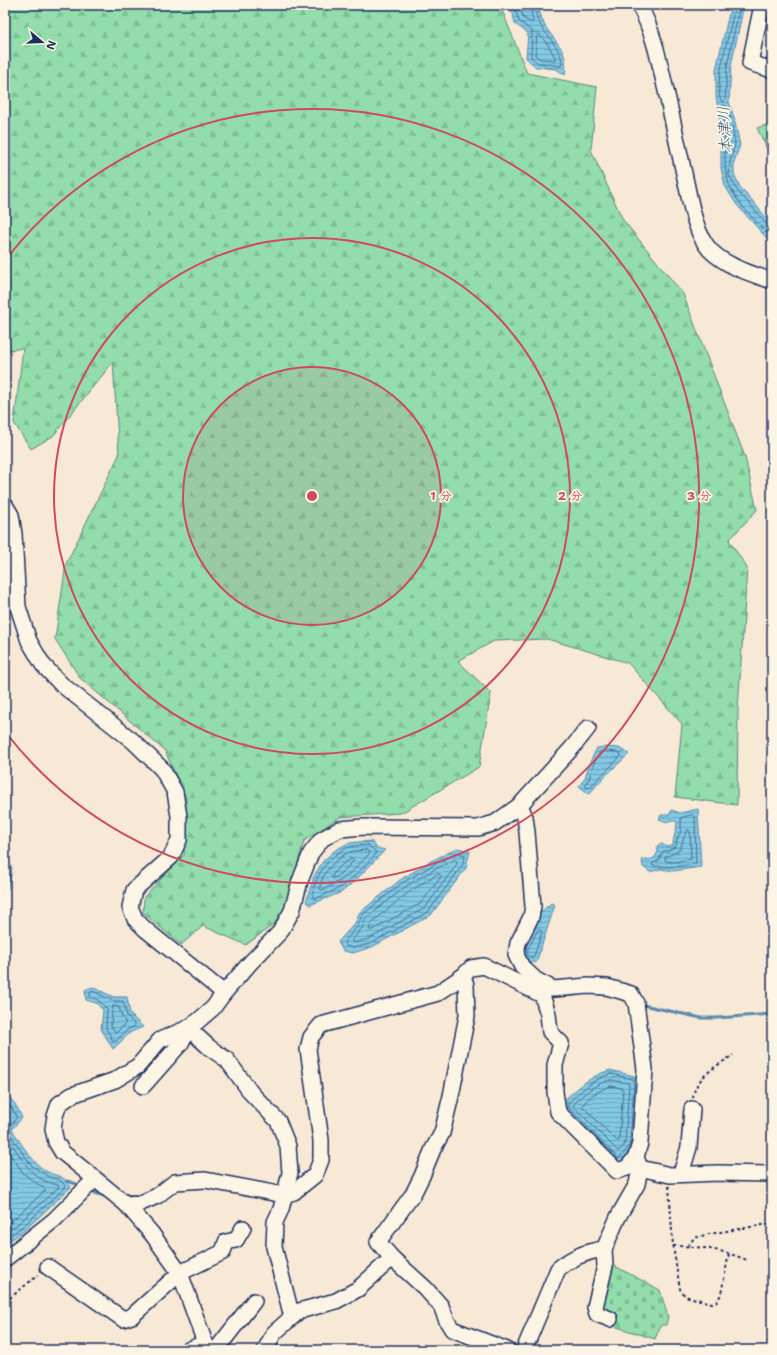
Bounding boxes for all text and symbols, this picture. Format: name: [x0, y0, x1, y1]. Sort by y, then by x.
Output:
north arrow: [22, 22, 62, 62]
text: N: [42, 39, 59, 52]
water label: 本津川: [712, 105, 737, 155]
text: 1 分: [430, 488, 452, 504]
text: 2 分: [558, 488, 582, 504]
text: 3 分: [687, 488, 711, 504]
centre of rings: [305, 489, 319, 503]

